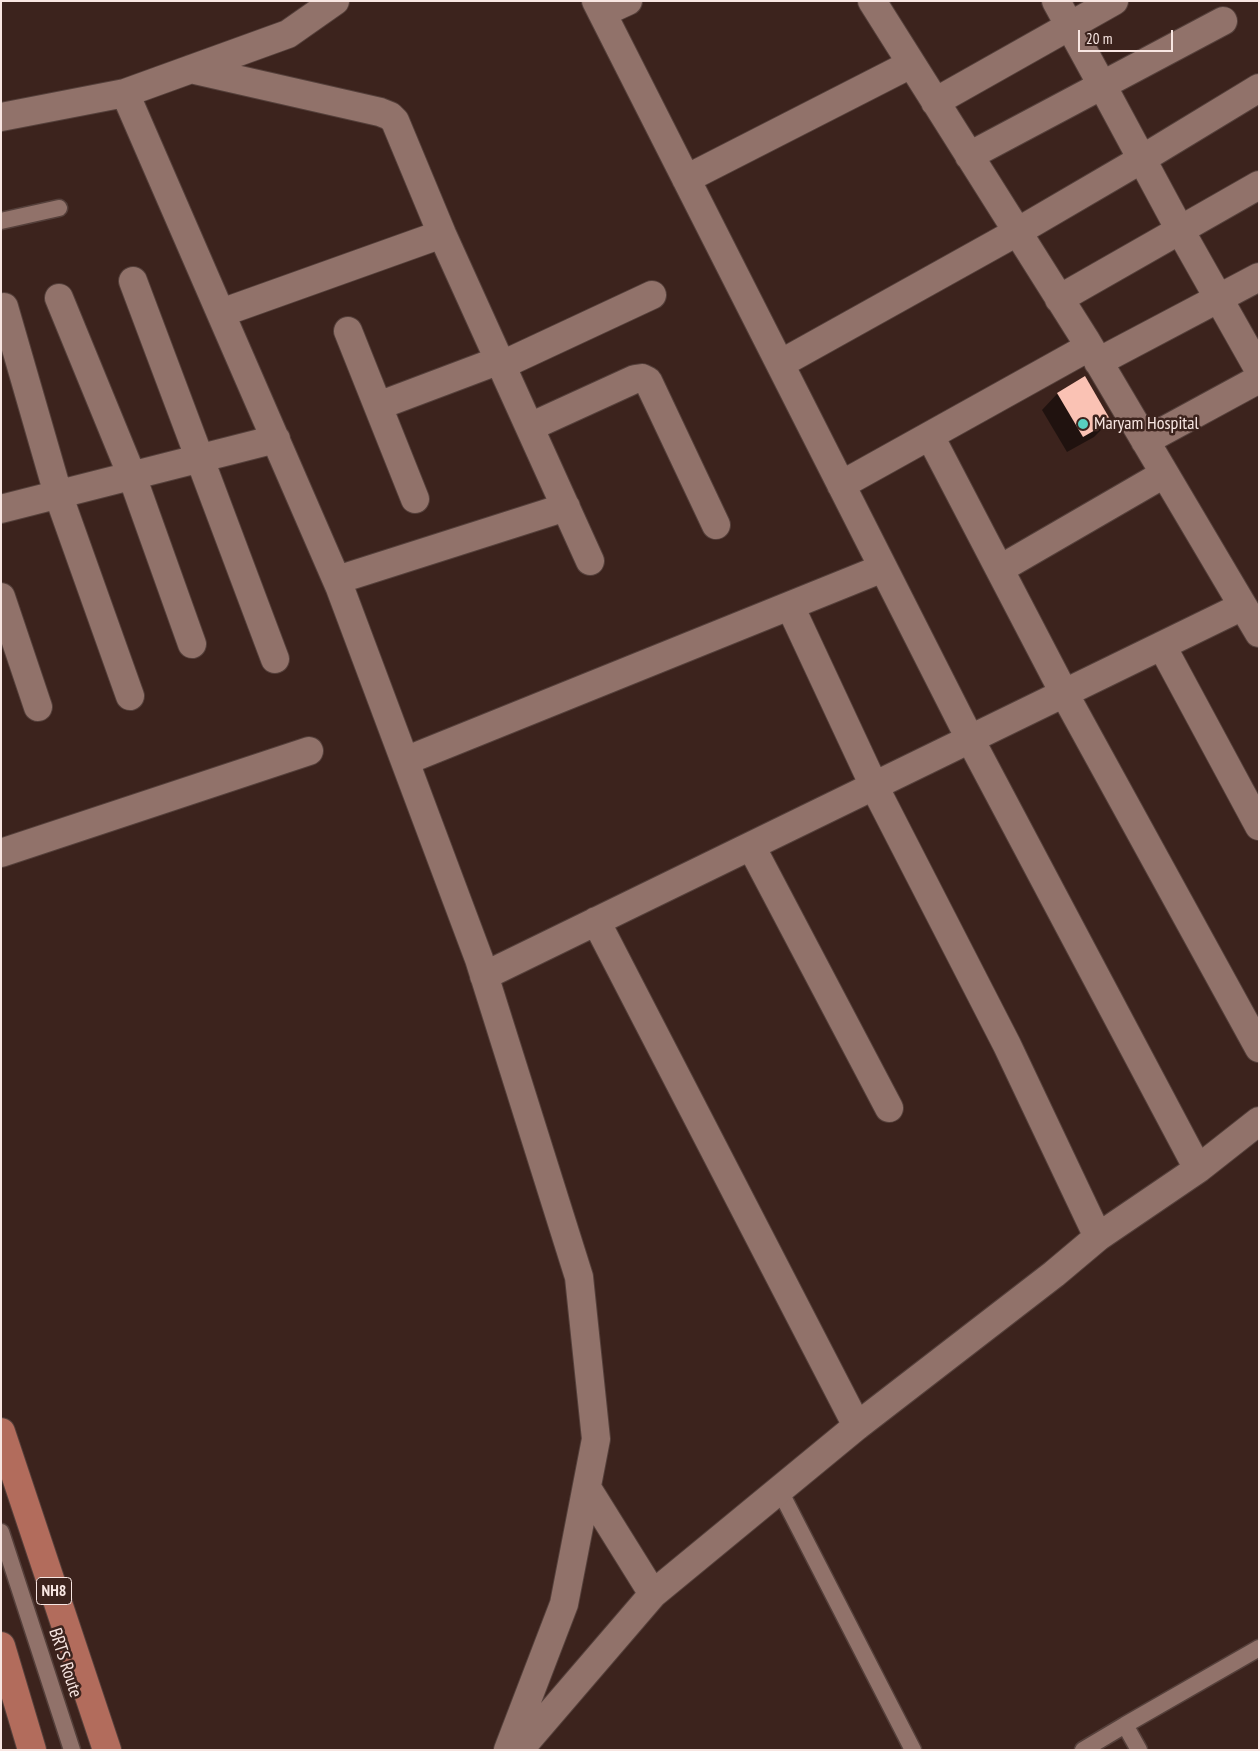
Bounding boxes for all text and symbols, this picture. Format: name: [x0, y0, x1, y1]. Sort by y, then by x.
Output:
scale bar: [1080, 20, 1175, 52]
text: 20 m: [1086, 29, 1112, 48]
place label: Maryam Hospital: [1094, 413, 1199, 435]
marker: Maryam Hospital: [1076, 417, 1090, 431]
road number: NH8: [36, 1578, 72, 1604]
street label: BRTS Route: [44, 1626, 86, 1700]

